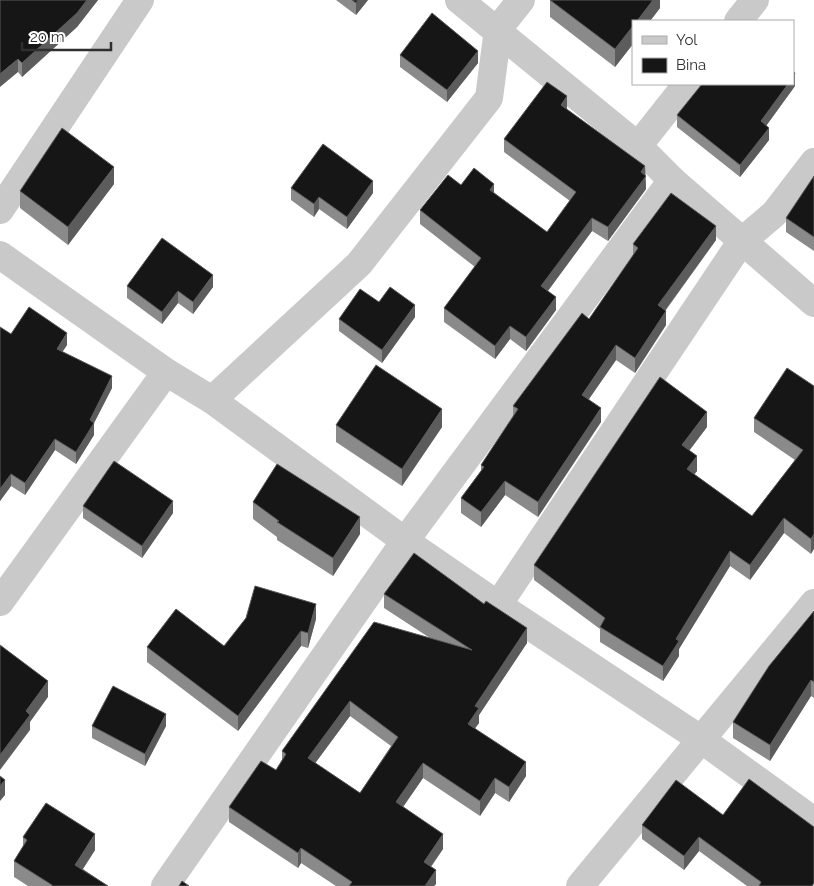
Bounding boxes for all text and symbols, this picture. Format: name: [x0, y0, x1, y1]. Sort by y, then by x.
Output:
scale bar: [22, 20, 111, 52]
legend: [632, 20, 794, 85]
text: 20 m: [30, 28, 65, 46]
text: Yol: [676, 31, 698, 49]
text: Bina: [676, 56, 706, 74]

